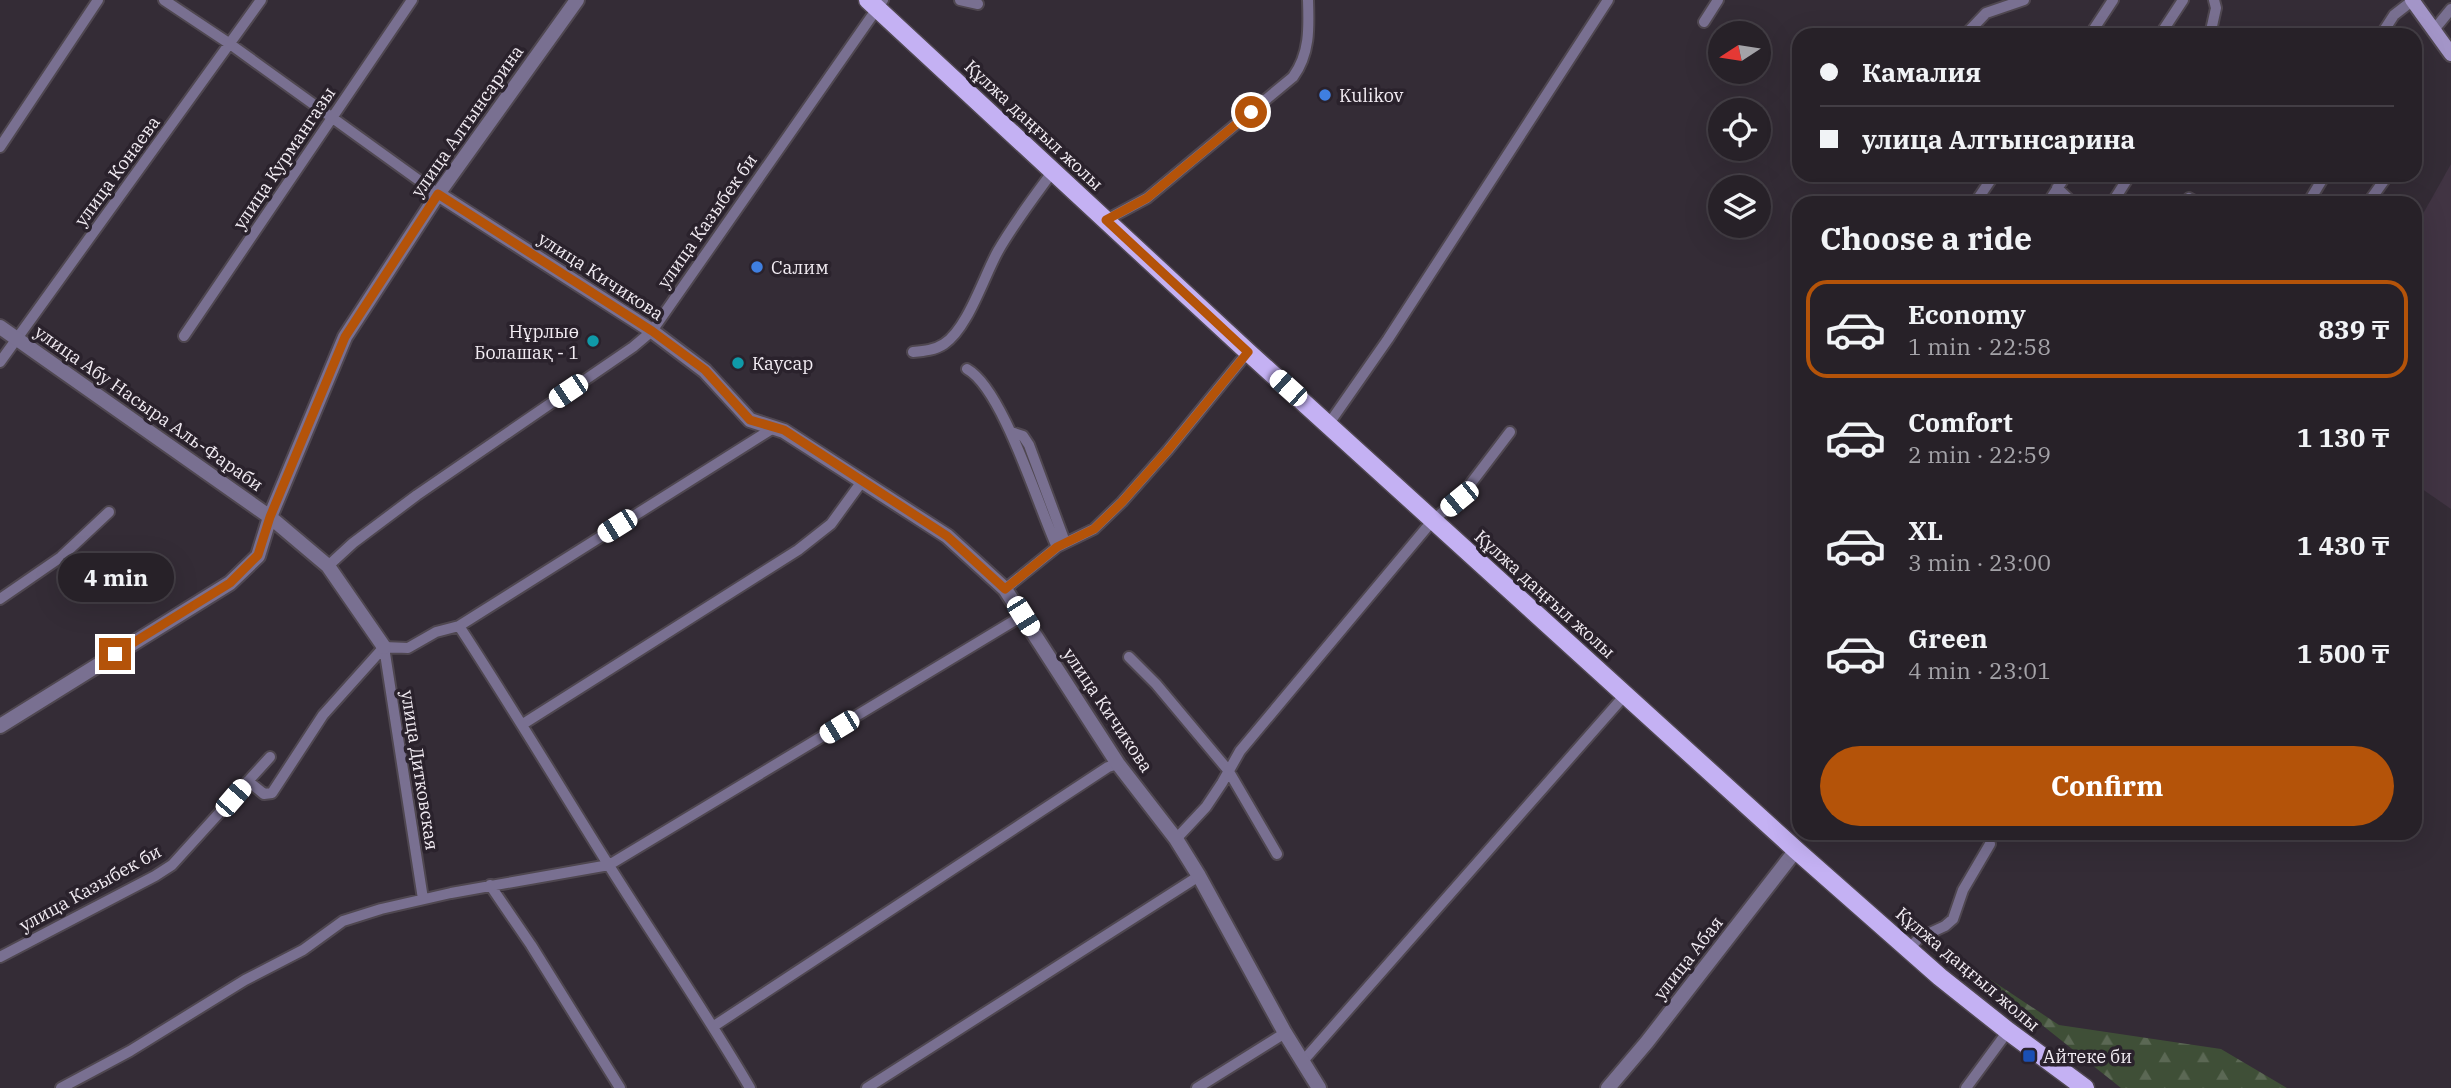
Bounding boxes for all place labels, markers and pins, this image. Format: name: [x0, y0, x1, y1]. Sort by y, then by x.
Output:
place label: Kulikov: [1339, 84, 1404, 107]
marker: Kulikov: [1317, 87, 1333, 103]
place label: Салим: [771, 256, 829, 279]
marker: Салим: [749, 259, 765, 275]
place label: Нұрлыө Болашақ - 1: [474, 320, 579, 364]
marker: Нұрлыө Болашақ - 1: [585, 333, 601, 349]
place label: Каусар: [752, 352, 813, 375]
marker: Каусар: [730, 355, 746, 371]
place label: Айтеке би: [2043, 1045, 2132, 1068]
marker: Айтеке би: [2021, 1048, 2037, 1064]

